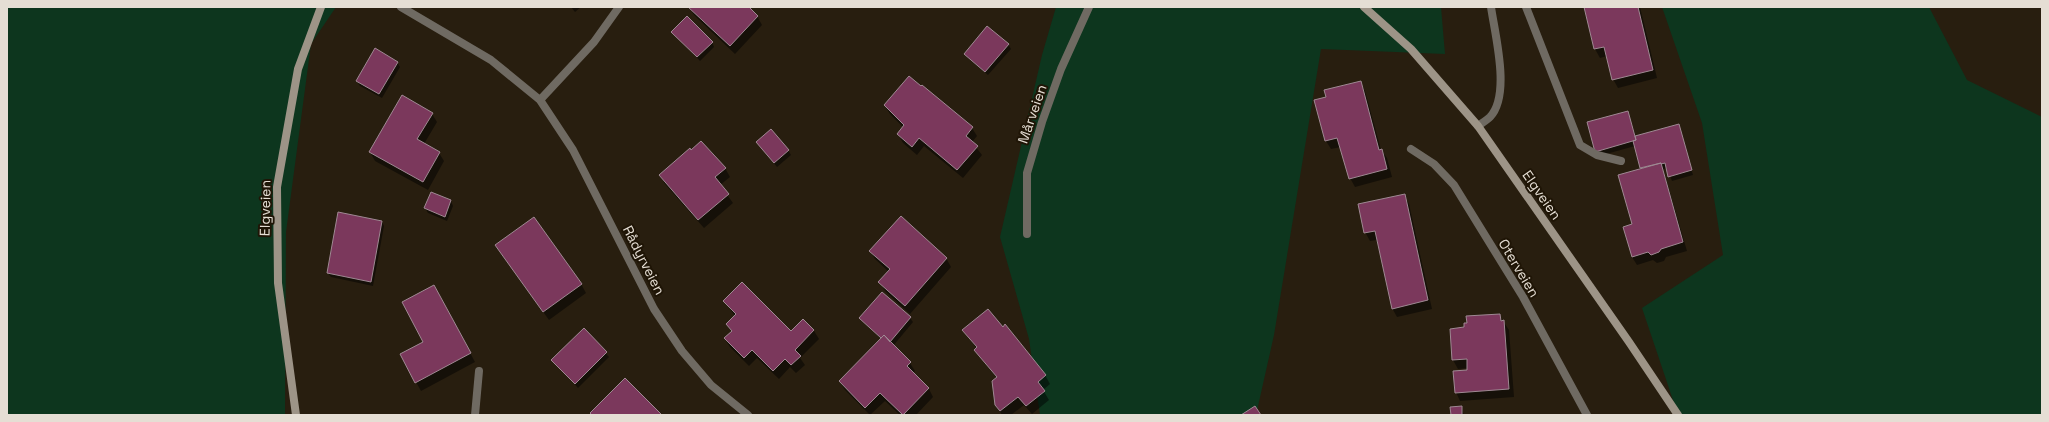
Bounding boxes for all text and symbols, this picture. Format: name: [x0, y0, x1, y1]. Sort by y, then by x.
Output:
street label: Mårveien: [1014, 82, 1050, 146]
street label: Elgveien: [1519, 167, 1565, 223]
street label: Elgveien: [256, 180, 274, 236]
street label: Rådyrveien: [619, 222, 669, 298]
street label: Oterveien: [1495, 236, 1543, 300]

